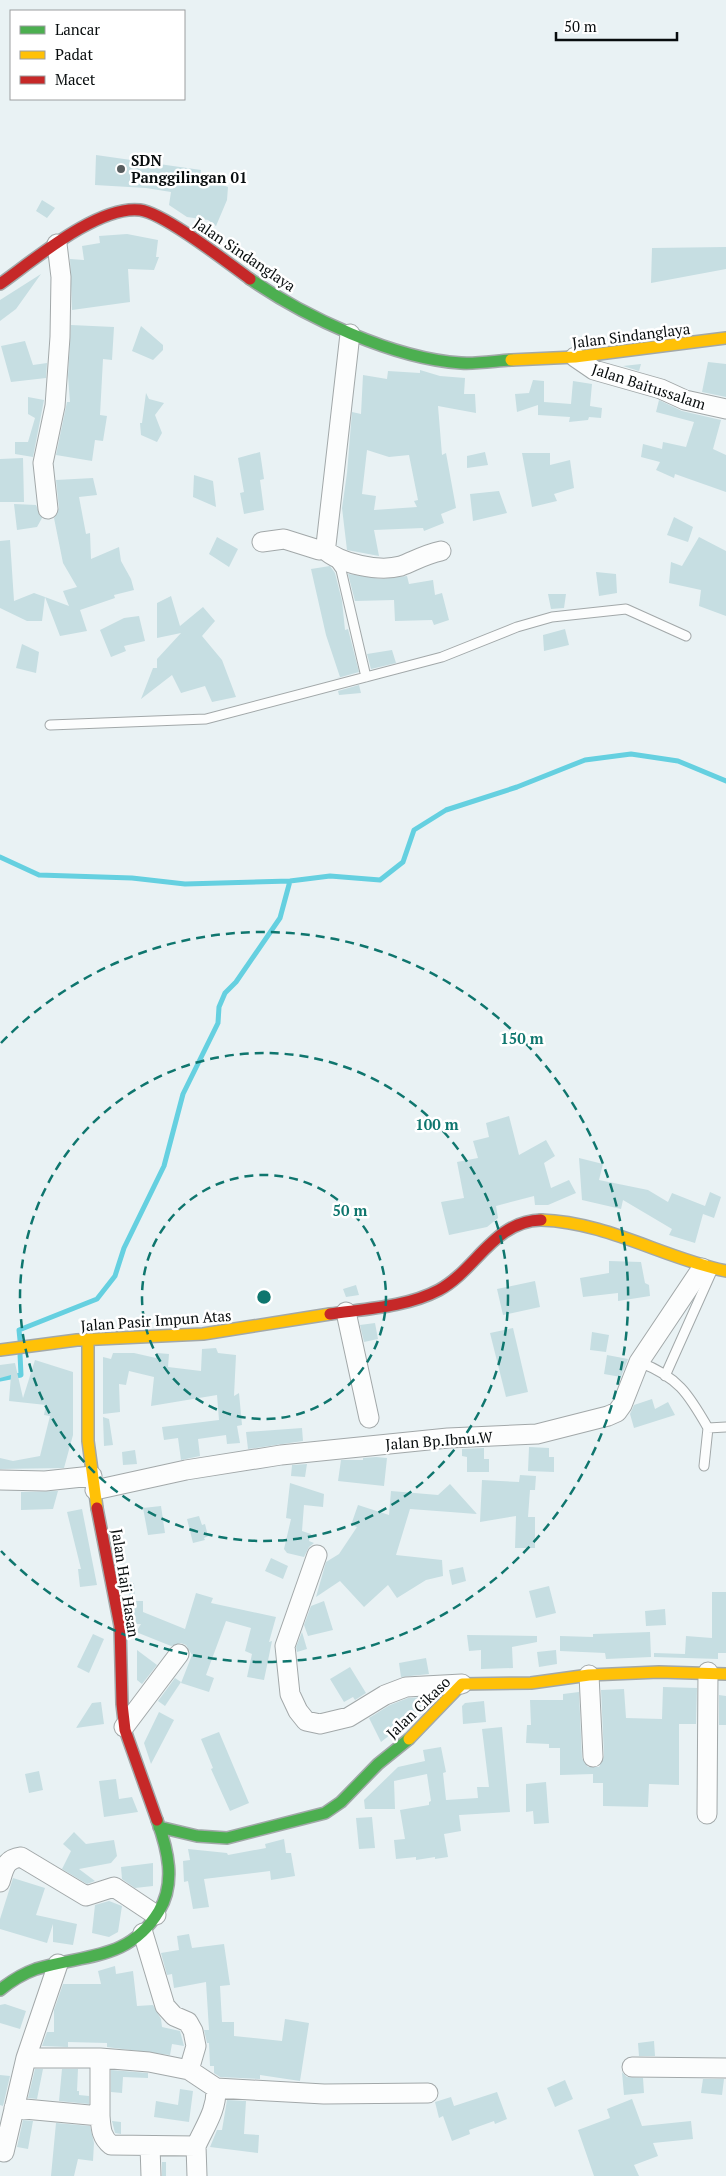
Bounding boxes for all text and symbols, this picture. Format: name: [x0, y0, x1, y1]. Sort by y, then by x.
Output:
legend: [10, 10, 185, 100]
scale bar: [556, 10, 677, 42]
text: 50 m: [564, 16, 597, 36]
text: Lancar: [55, 19, 100, 39]
text: Padat: [55, 44, 93, 64]
text: Macet: [55, 69, 96, 89]
place label: SDN Panggilingan 01: [131, 150, 248, 187]
marker: SDN Panggilingan 01: [115, 163, 127, 175]
street label: Jalan Sindanglaya: [190, 213, 300, 296]
street label: Jalan Sindanglaya: [571, 318, 692, 352]
street label: Jalan Baitussalam: [590, 358, 708, 414]
text: 150 m: [500, 1028, 544, 1048]
text: 100 m: [415, 1114, 459, 1134]
text: 50 m: [333, 1200, 368, 1220]
centre of rings: [255, 1288, 273, 1306]
street label: Jalan Pasir Impun Atas: [80, 1305, 232, 1335]
street label: Jalan Bp.Ibnu.W: [385, 1426, 494, 1454]
street label: Jalan Haji Hasan: [108, 1527, 144, 1639]
street label: Jalan Cikaso: [382, 1671, 454, 1743]

